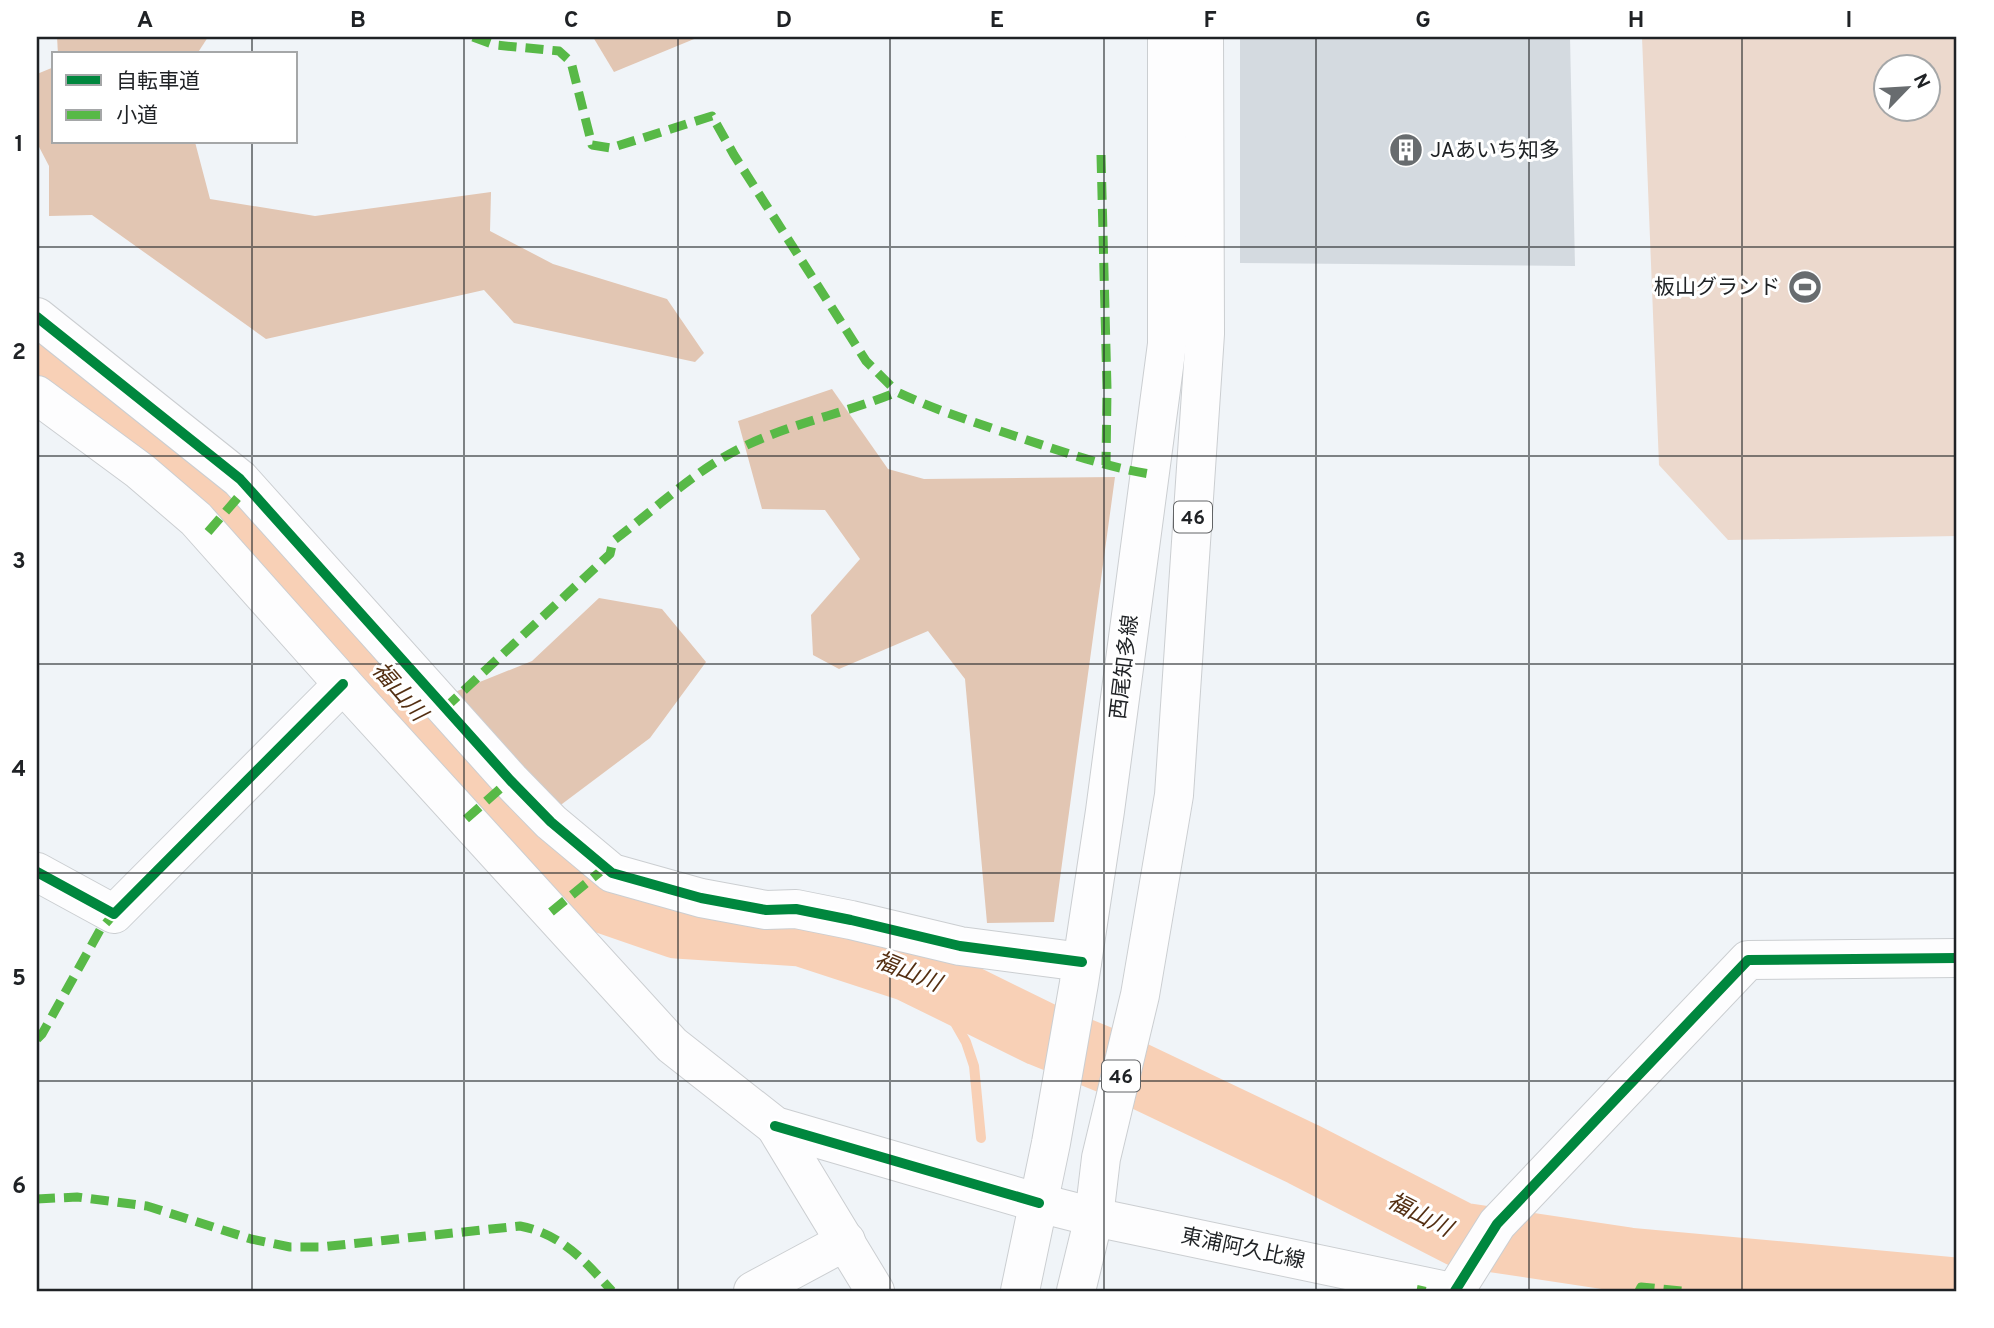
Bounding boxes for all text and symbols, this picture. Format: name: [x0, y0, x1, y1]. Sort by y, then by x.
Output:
text: A: [137, 7, 153, 36]
text: B: [350, 7, 366, 36]
text: C: [564, 7, 578, 36]
text: D: [776, 7, 792, 36]
text: E: [990, 7, 1004, 36]
text: F: [1203, 7, 1217, 36]
text: G: [1415, 7, 1431, 36]
text: H: [1628, 7, 1644, 36]
text: I: [1846, 7, 1852, 36]
legend: [52, 52, 298, 144]
north arrow: [1871, 52, 1941, 122]
text: 自転車道: [116, 69, 200, 96]
text: N: [1907, 70, 1934, 93]
text: 小道: [116, 103, 158, 130]
text: 1: [14, 131, 24, 160]
building icon: JAあいち知多: [1387, 131, 1425, 169]
place label: JAあいち知多: [1430, 138, 1560, 165]
sports icon: 板山グランド: [1786, 268, 1824, 306]
place label: 板山グランド: [1654, 275, 1780, 302]
text: 2: [12, 339, 26, 368]
road number: 46: [1174, 502, 1212, 532]
text: 3: [12, 548, 26, 577]
street label: 西尾知多線: [1106, 613, 1145, 721]
water label: 福山川: [365, 657, 434, 730]
text: 4: [12, 756, 26, 785]
water label: 福山川: [870, 947, 947, 1001]
text: 5: [12, 965, 26, 994]
road number: 46: [1102, 1060, 1140, 1092]
text: 6: [12, 1173, 26, 1202]
water label: 福山川: [1382, 1188, 1459, 1246]
street label: 東浦阿久比線: [1178, 1223, 1307, 1276]

